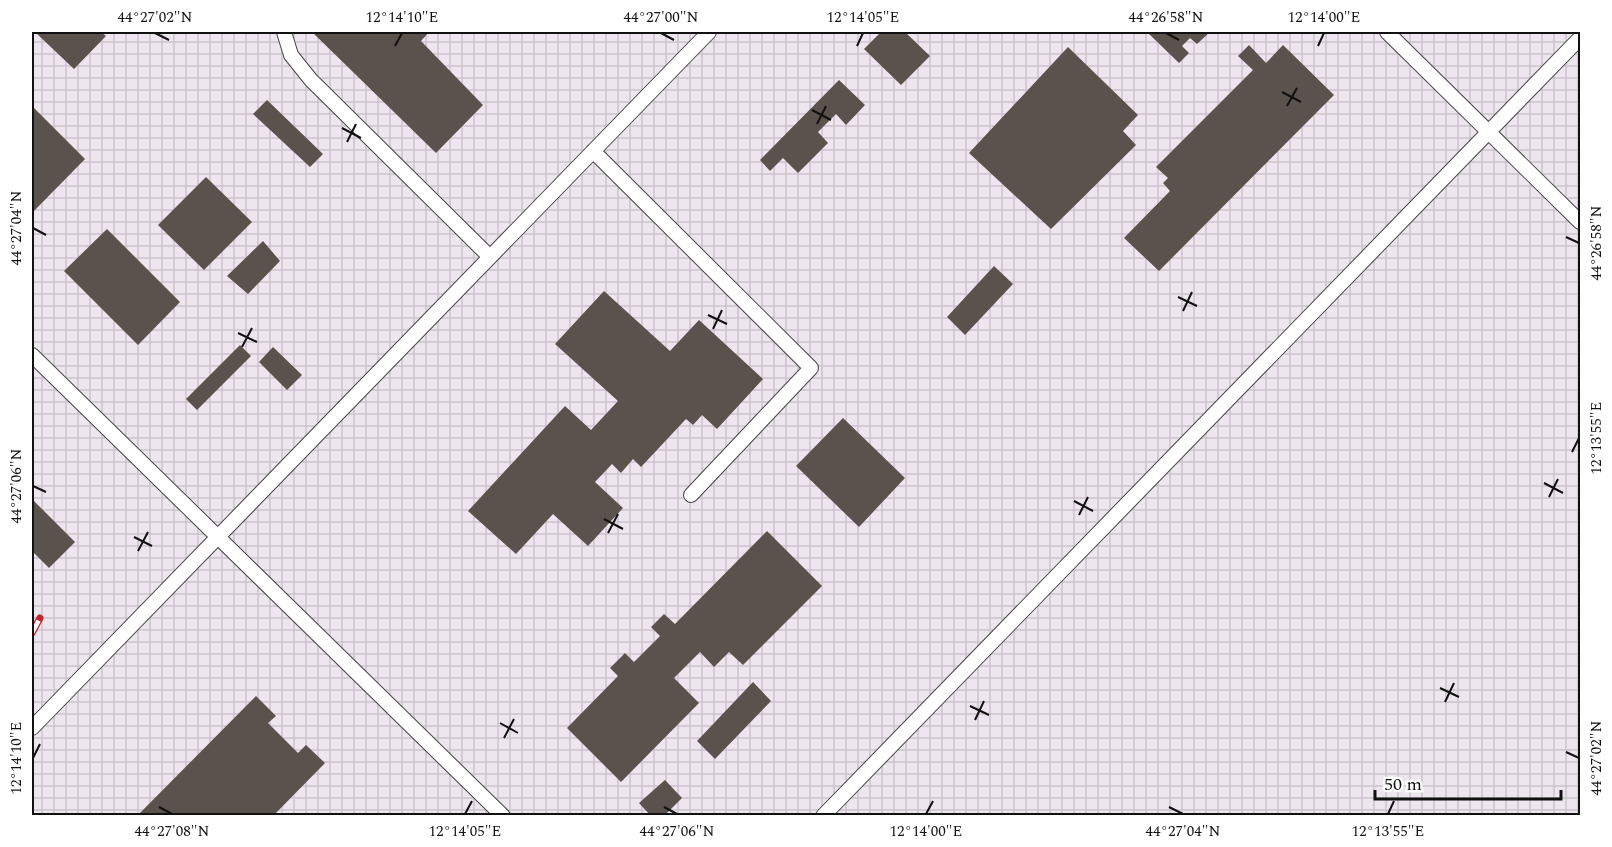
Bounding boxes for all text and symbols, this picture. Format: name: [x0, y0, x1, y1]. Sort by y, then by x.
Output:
text: 44°27'02"N: [118, 6, 193, 29]
text: 12°14'10"E: [366, 6, 438, 29]
text: 44°27'00"N: [624, 6, 699, 29]
text: 12°14'05"E: [827, 6, 899, 29]
text: 44°26'58"N: [1129, 6, 1204, 29]
text: 12°14'00"E: [1288, 6, 1360, 29]
text: 44°27'04"N: [5, 190, 28, 266]
text: 44°26'58"N: [1585, 205, 1608, 281]
text: 12°13'55"E: [1585, 402, 1608, 474]
text: 44°27'06"N: [5, 448, 28, 524]
text: 44°27'02"N: [1585, 720, 1608, 796]
text: 12°14'10"E: [5, 722, 28, 794]
scale bar: [1375, 763, 1561, 801]
text: 50 m: [1384, 771, 1422, 798]
text: 44°27'08"N: [135, 820, 210, 843]
text: 12°14'05"E: [429, 820, 501, 843]
text: 44°27'06"N: [640, 820, 715, 843]
text: 12°14'00"E: [890, 820, 962, 843]
text: 44°27'04"N: [1146, 820, 1221, 843]
text: 12°13'55"E: [1352, 820, 1424, 843]

